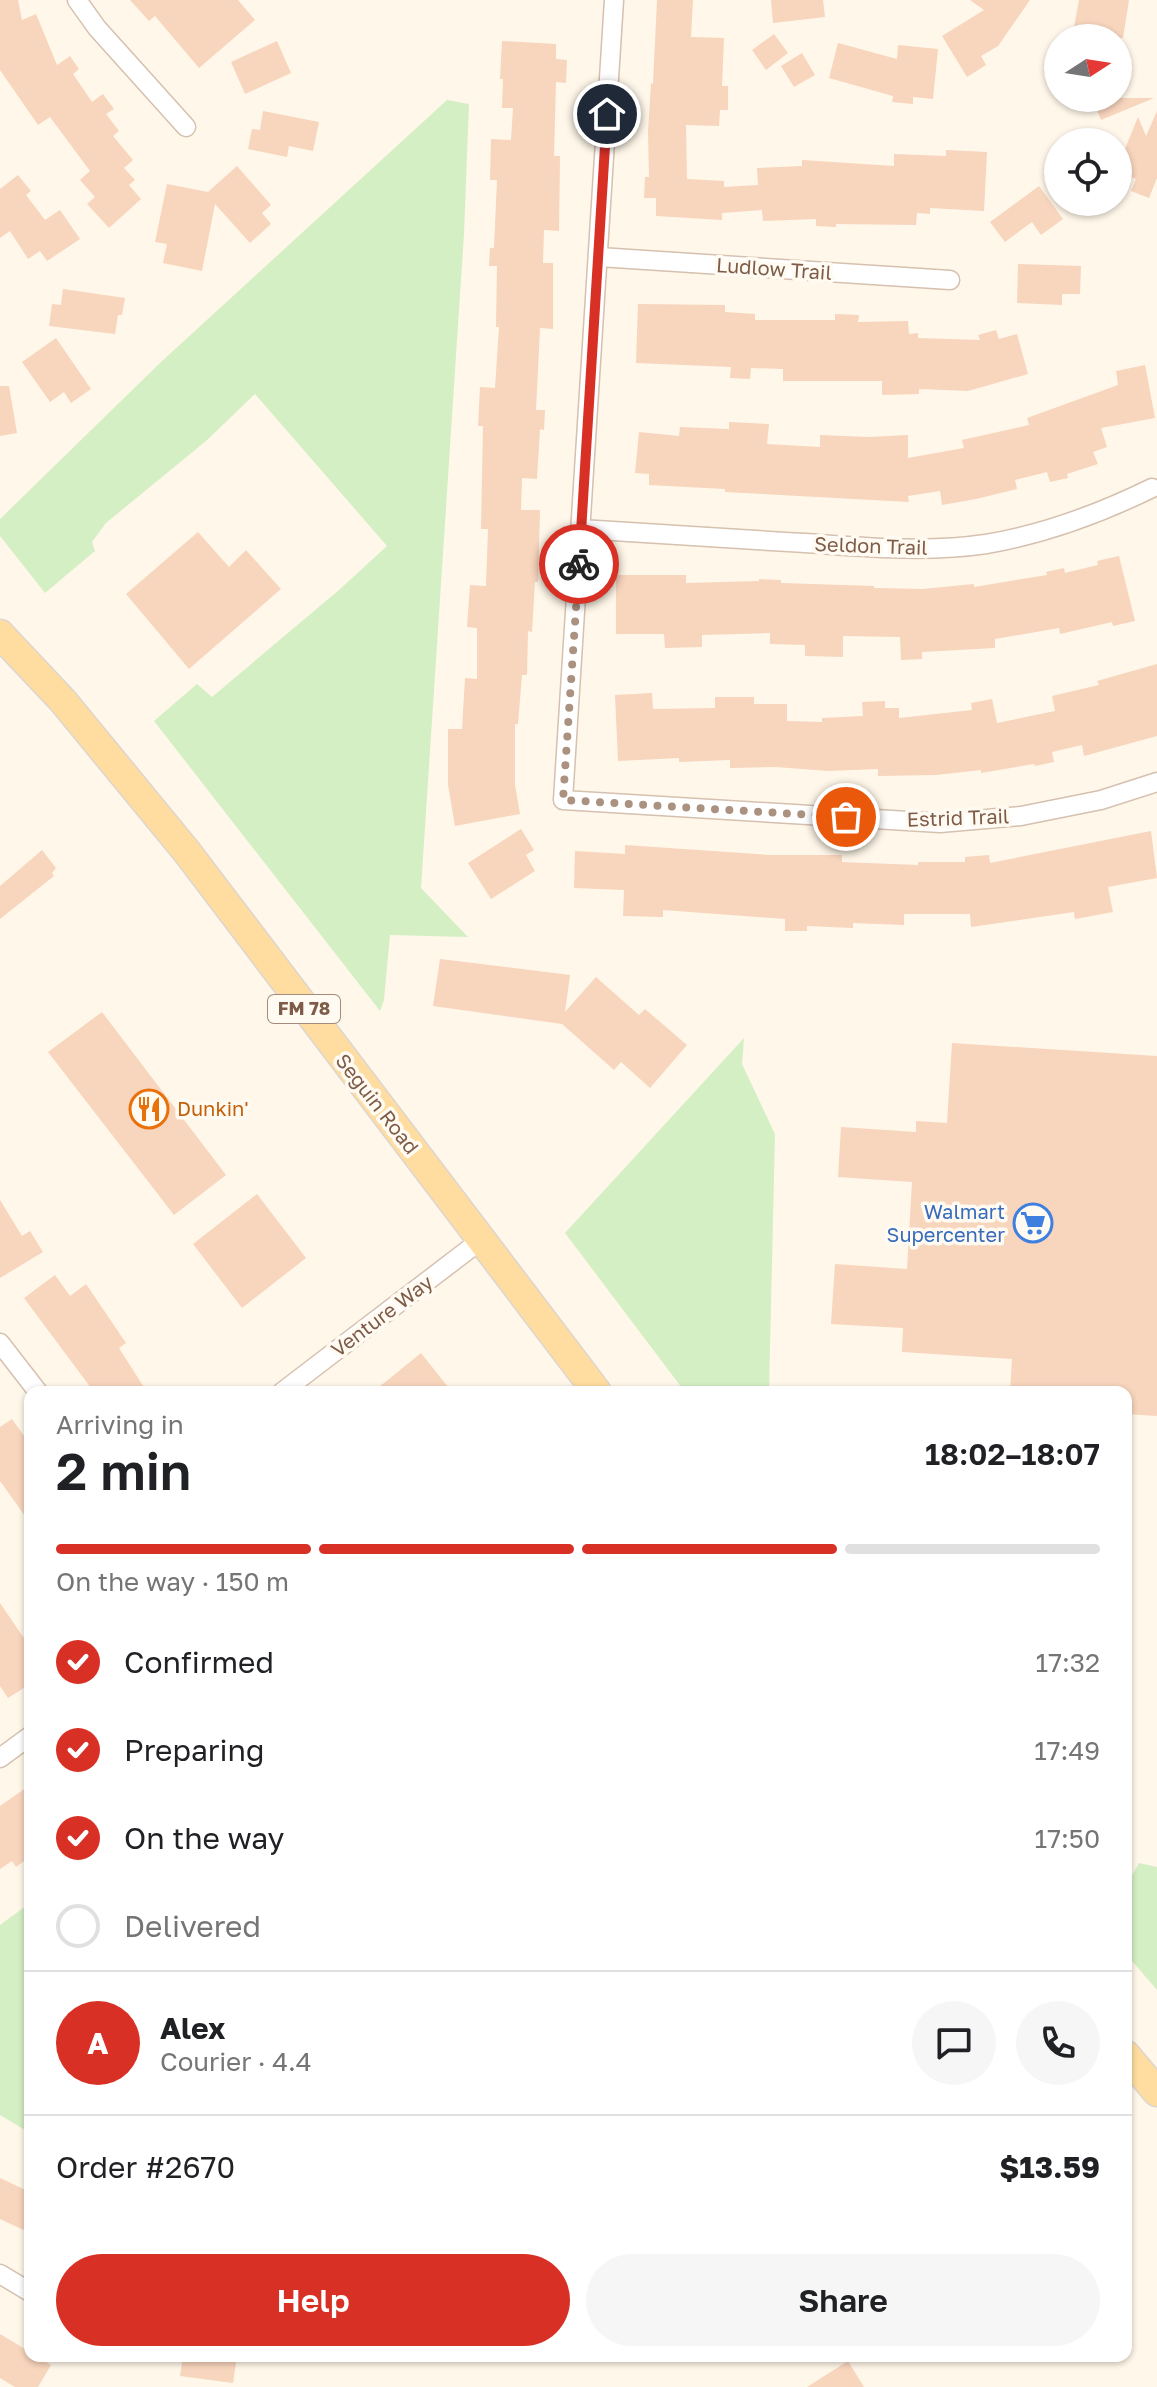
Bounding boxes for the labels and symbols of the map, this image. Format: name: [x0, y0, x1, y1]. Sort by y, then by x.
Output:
north arrow: [1044, 24, 1132, 112]
pin: [573, 80, 641, 148]
street label: Ludlow Trail: [715, 252, 833, 284]
courier: [539, 524, 619, 604]
street label: Seldon Trail: [814, 531, 928, 559]
pin: [812, 783, 880, 851]
street label: Estrid Trail: [906, 803, 1010, 831]
road number: FM 78: [268, 995, 340, 1023]
street label: Seguin Road: [331, 1049, 424, 1158]
restaurant icon: Dunkin': [128, 1088, 170, 1130]
place label: Dunkin': [177, 1096, 249, 1120]
place label: Walmart Supercenter: [887, 1199, 1005, 1246]
supermarket icon: Walmart Supercenter: [1012, 1202, 1054, 1244]
street label: Venture Way: [326, 1269, 437, 1361]

